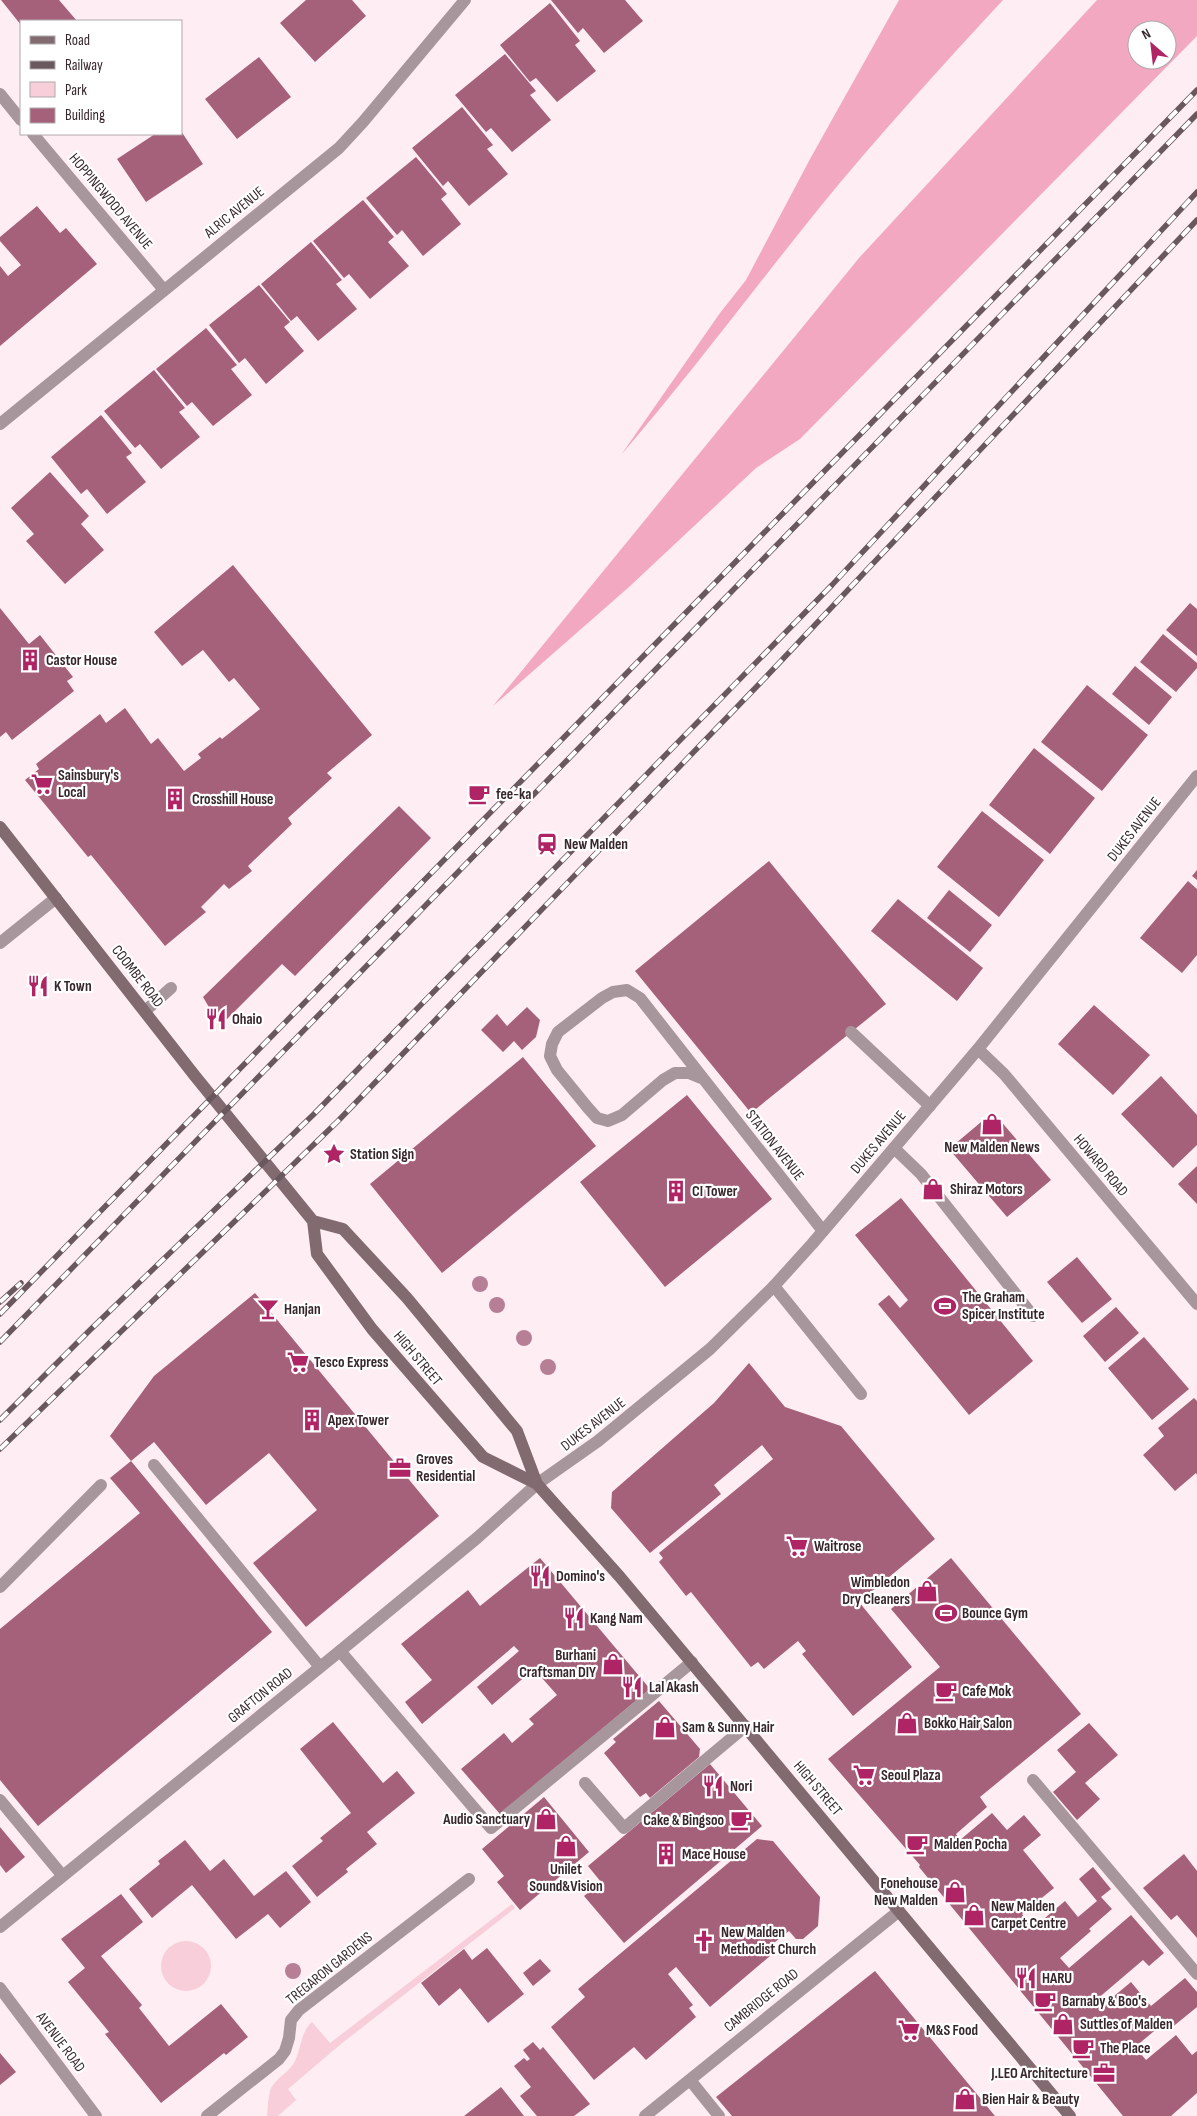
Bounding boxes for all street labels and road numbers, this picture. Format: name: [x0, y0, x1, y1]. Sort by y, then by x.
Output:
street label: HOPPINGWOOD AVENUE: [65, 149, 157, 253]
street label: ALRIC AVENUE: [200, 182, 268, 243]
street label: DUKES AVENUE: [1103, 793, 1165, 865]
street label: COOMBE ROAD: [107, 941, 168, 1011]
street label: STATION AVENUE: [741, 1106, 808, 1184]
street label: DUKES AVENUE: [846, 1107, 910, 1178]
street label: HOWARD ROAD: [1069, 1130, 1132, 1200]
street label: HIGH STREET: [389, 1327, 446, 1390]
street label: DUKES AVENUE: [557, 1393, 629, 1455]
street label: GRAFTON ROAD: [224, 1664, 297, 1727]
street label: HIGH STREET: [789, 1757, 846, 1820]
street label: TREGARON GARDENS: [282, 1928, 376, 2009]
street label: CAMBRIDGE ROAD: [720, 1964, 803, 2036]
street label: AVENUE ROAD: [31, 2008, 89, 2076]

